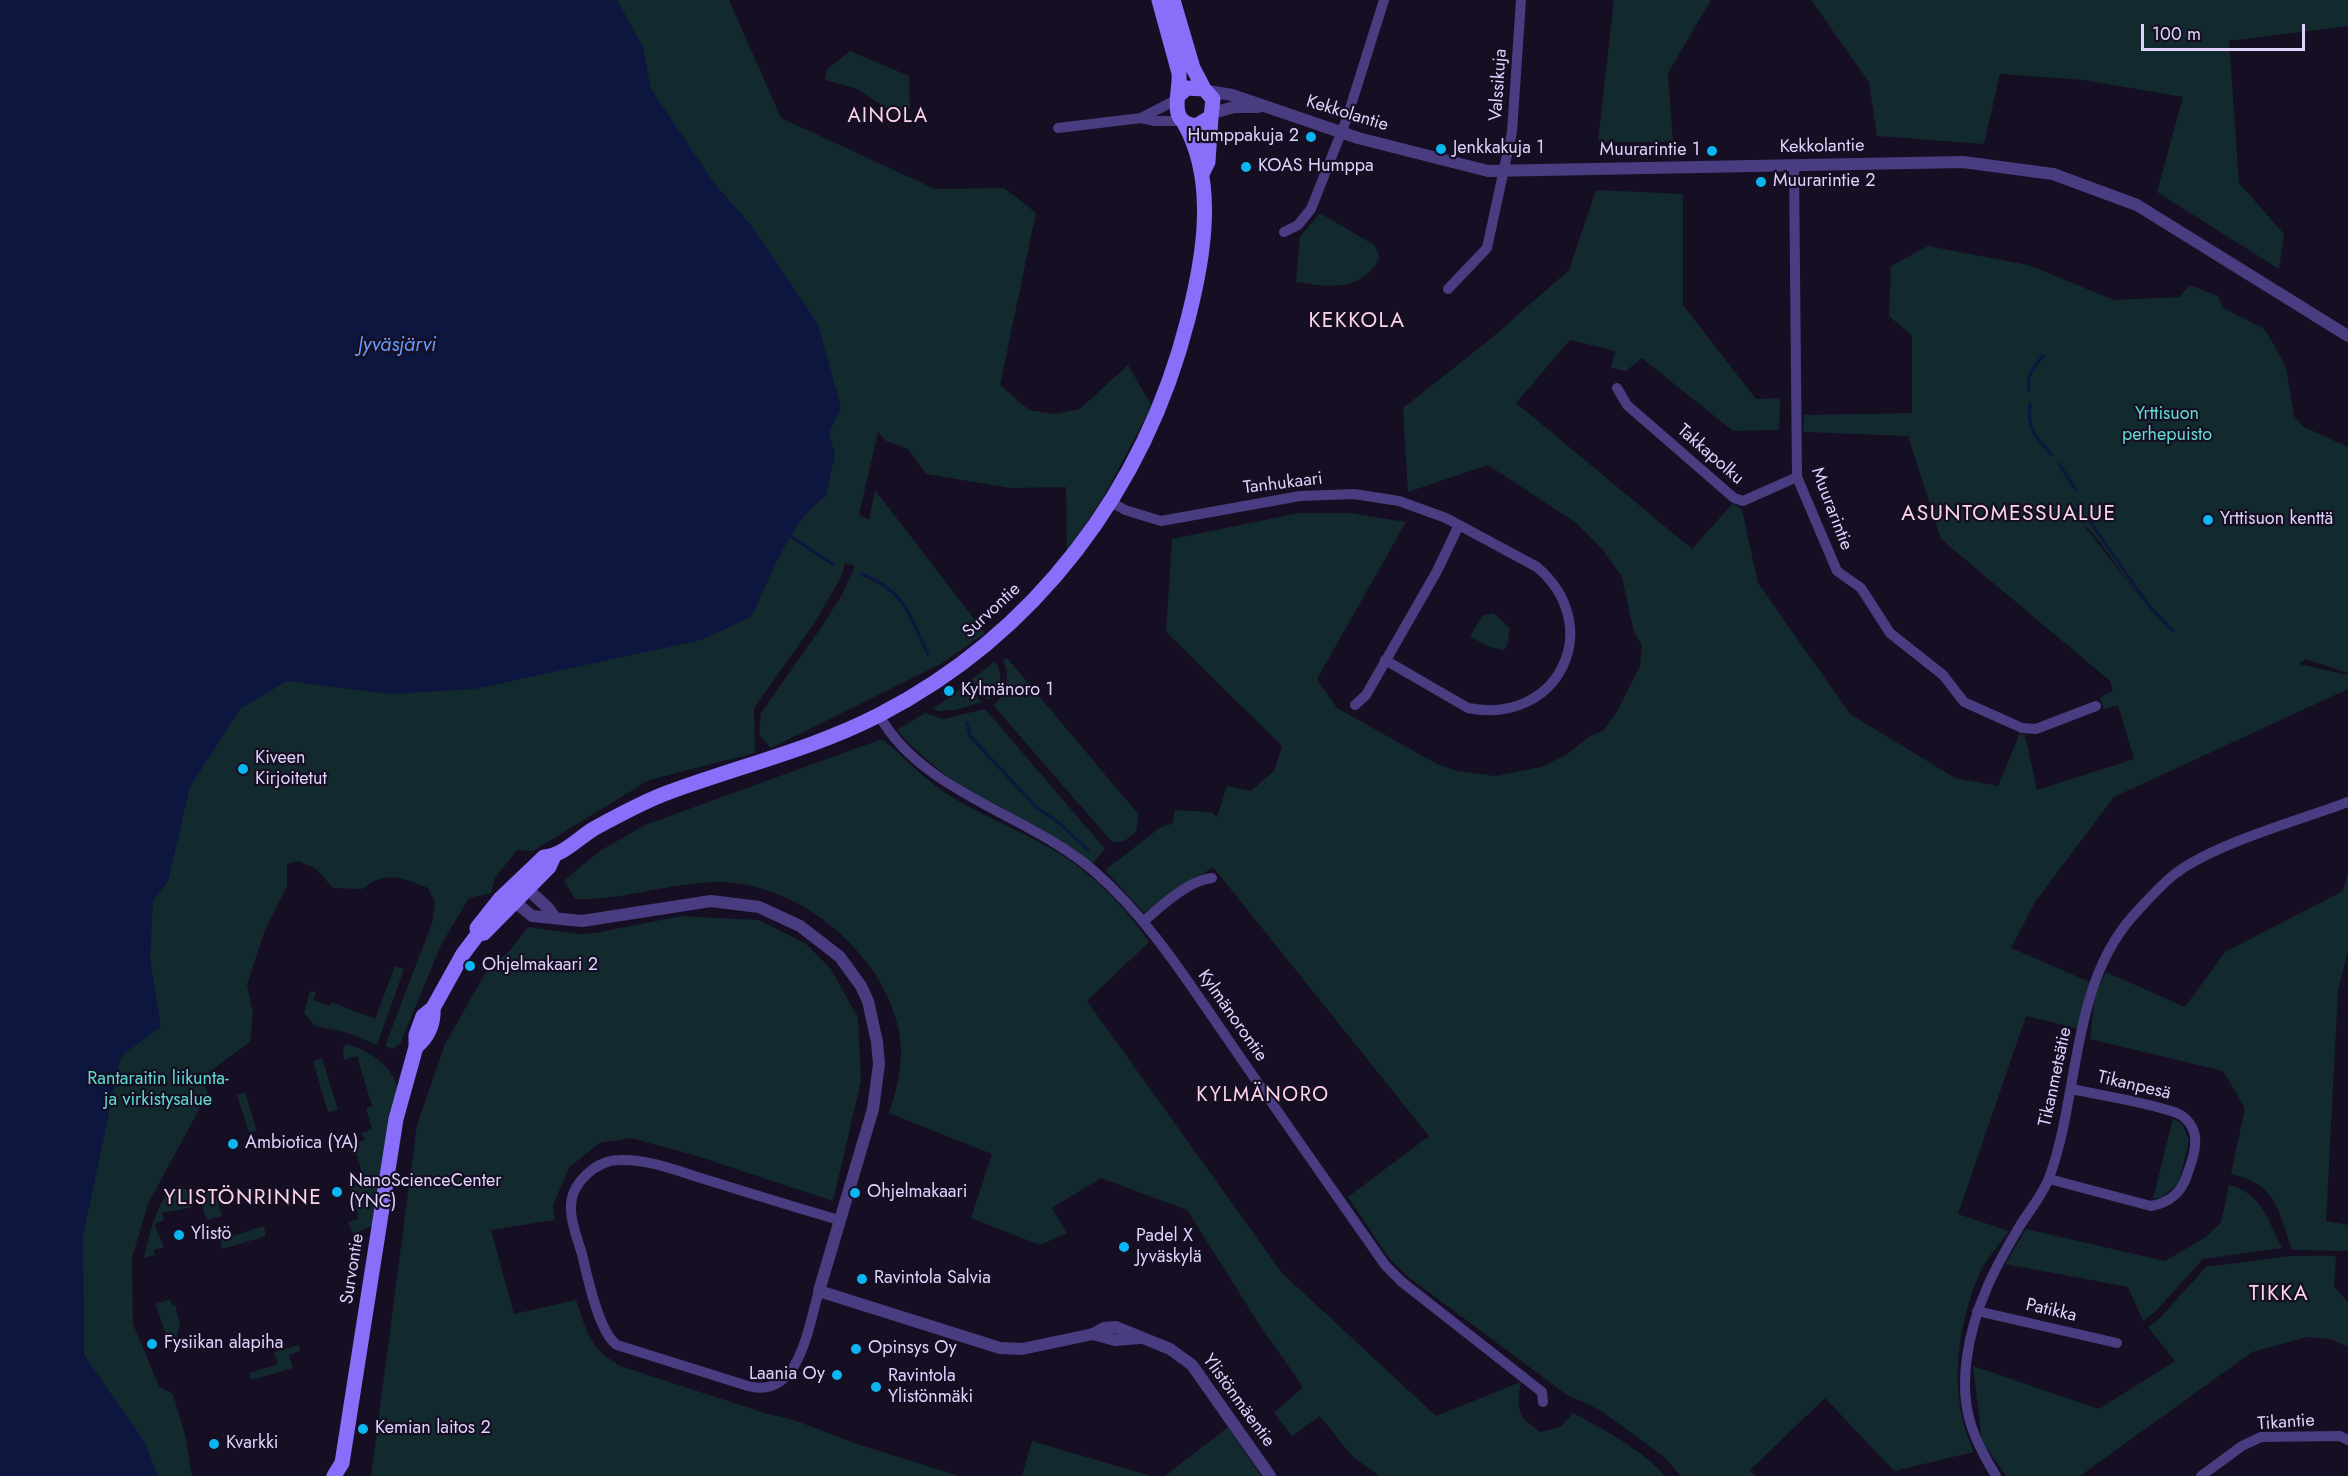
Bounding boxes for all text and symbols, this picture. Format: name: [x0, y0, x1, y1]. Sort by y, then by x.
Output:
scale bar: [2144, 12, 2308, 50]
text: 100 m: [2152, 21, 2201, 47]
street label: Valssikuja: [1486, 48, 1512, 122]
street label: Kekkolantie: [1303, 91, 1391, 137]
district label: AINOLA: [847, 105, 929, 129]
place label: Humppakuja 2: [1187, 126, 1299, 148]
marker: Humppakuja 2: [1304, 130, 1318, 144]
street label: Kekkolantie: [1779, 135, 1865, 159]
place label: Jenkkakuja 1: [1453, 138, 1544, 160]
place label: Muurarintie 1: [1600, 140, 1700, 162]
marker: Jenkkakuja 1: [1434, 142, 1448, 156]
marker: Muurarintie 1: [1705, 144, 1719, 158]
place label: KOAS Humppa: [1258, 156, 1374, 178]
marker: KOAS Humppa: [1239, 160, 1253, 174]
place label: Muurarintie 2: [1773, 171, 1876, 193]
marker: Muurarintie 2: [1754, 175, 1768, 189]
district label: KEKKOLA: [1308, 309, 1406, 335]
water label: Jyväsjärvi: [358, 334, 436, 358]
park label: Yrttisuon perhepuisto: [2122, 404, 2212, 446]
street label: Takkapolku: [1672, 420, 1748, 490]
street label: Muurarintie: [1805, 465, 1857, 553]
street label: Tanhukaari: [1242, 468, 1324, 500]
district label: ASUNTOMESSUALUE: [1901, 502, 2117, 528]
place label: Yrttisuon kenttä: [2220, 509, 2333, 531]
marker: Yrttisuon kenttä: [2201, 513, 2215, 527]
street label: Survontie: [959, 579, 1025, 643]
place label: Kylmänoro 1: [961, 680, 1054, 702]
marker: Kylmänoro 1: [942, 684, 956, 698]
place label: Kiveen Kirjoitetut: [255, 748, 327, 790]
marker: Kiveen Kirjoitetut: [236, 762, 250, 776]
place label: Ohjelmakaari 2: [482, 955, 598, 977]
marker: Ohjelmakaari 2: [463, 959, 477, 973]
street label: Kylmänorontie: [1193, 966, 1271, 1066]
street label: Tikanmetsätie: [2035, 1025, 2077, 1129]
street label: Tikanpesä: [2095, 1067, 2173, 1105]
park label: Rantaraitin liikunta- ja virkistysalue: [87, 1069, 229, 1112]
district label: KYLMÄNORO: [1196, 1084, 1330, 1108]
place label: Ambiotica (YA): [245, 1133, 359, 1155]
marker: Ambiotica (YA): [226, 1137, 240, 1151]
place label: NanoScienceCenter (YNC): [349, 1171, 501, 1214]
place label: Ohjelmakaari: [867, 1182, 967, 1204]
marker: NanoScienceCenter (YNC): [330, 1185, 344, 1199]
district label: YLISTÖNRINNE: [164, 1186, 322, 1212]
marker: Ohjelmakaari: [848, 1186, 862, 1200]
place label: Ylistö: [191, 1224, 231, 1246]
place label: Padel X Jyväskylä: [1136, 1226, 1202, 1268]
marker: Ylistö: [172, 1228, 186, 1242]
street label: Survontie: [337, 1232, 369, 1306]
marker: Padel X Jyväskylä: [1117, 1240, 1131, 1254]
place label: Ravintola Salvia: [874, 1268, 991, 1290]
marker: Ravintola Salvia: [855, 1272, 869, 1286]
district label: TIKKA: [2249, 1282, 2309, 1308]
street label: Patikka: [2023, 1295, 2079, 1327]
place label: Fysiikan alapiha: [164, 1333, 283, 1355]
marker: Fysiikan alapiha: [145, 1337, 159, 1351]
place label: Opinsys Oy: [868, 1338, 957, 1360]
marker: Opinsys Oy: [849, 1342, 863, 1356]
street label: Ylistönmäentie: [1197, 1350, 1279, 1452]
place label: Laania Oy: [749, 1364, 825, 1386]
place label: Ravintola Ylistönmäki: [888, 1366, 973, 1408]
marker: Laania Oy: [830, 1368, 844, 1382]
marker: Ravintola Ylistönmäki: [869, 1380, 883, 1394]
street label: Tikantie: [2257, 1410, 2315, 1436]
place label: Kemian laitos 2: [375, 1418, 491, 1440]
marker: Kemian laitos 2: [356, 1422, 370, 1436]
place label: Kvarkki: [226, 1433, 279, 1455]
marker: Kvarkki: [207, 1437, 221, 1451]

